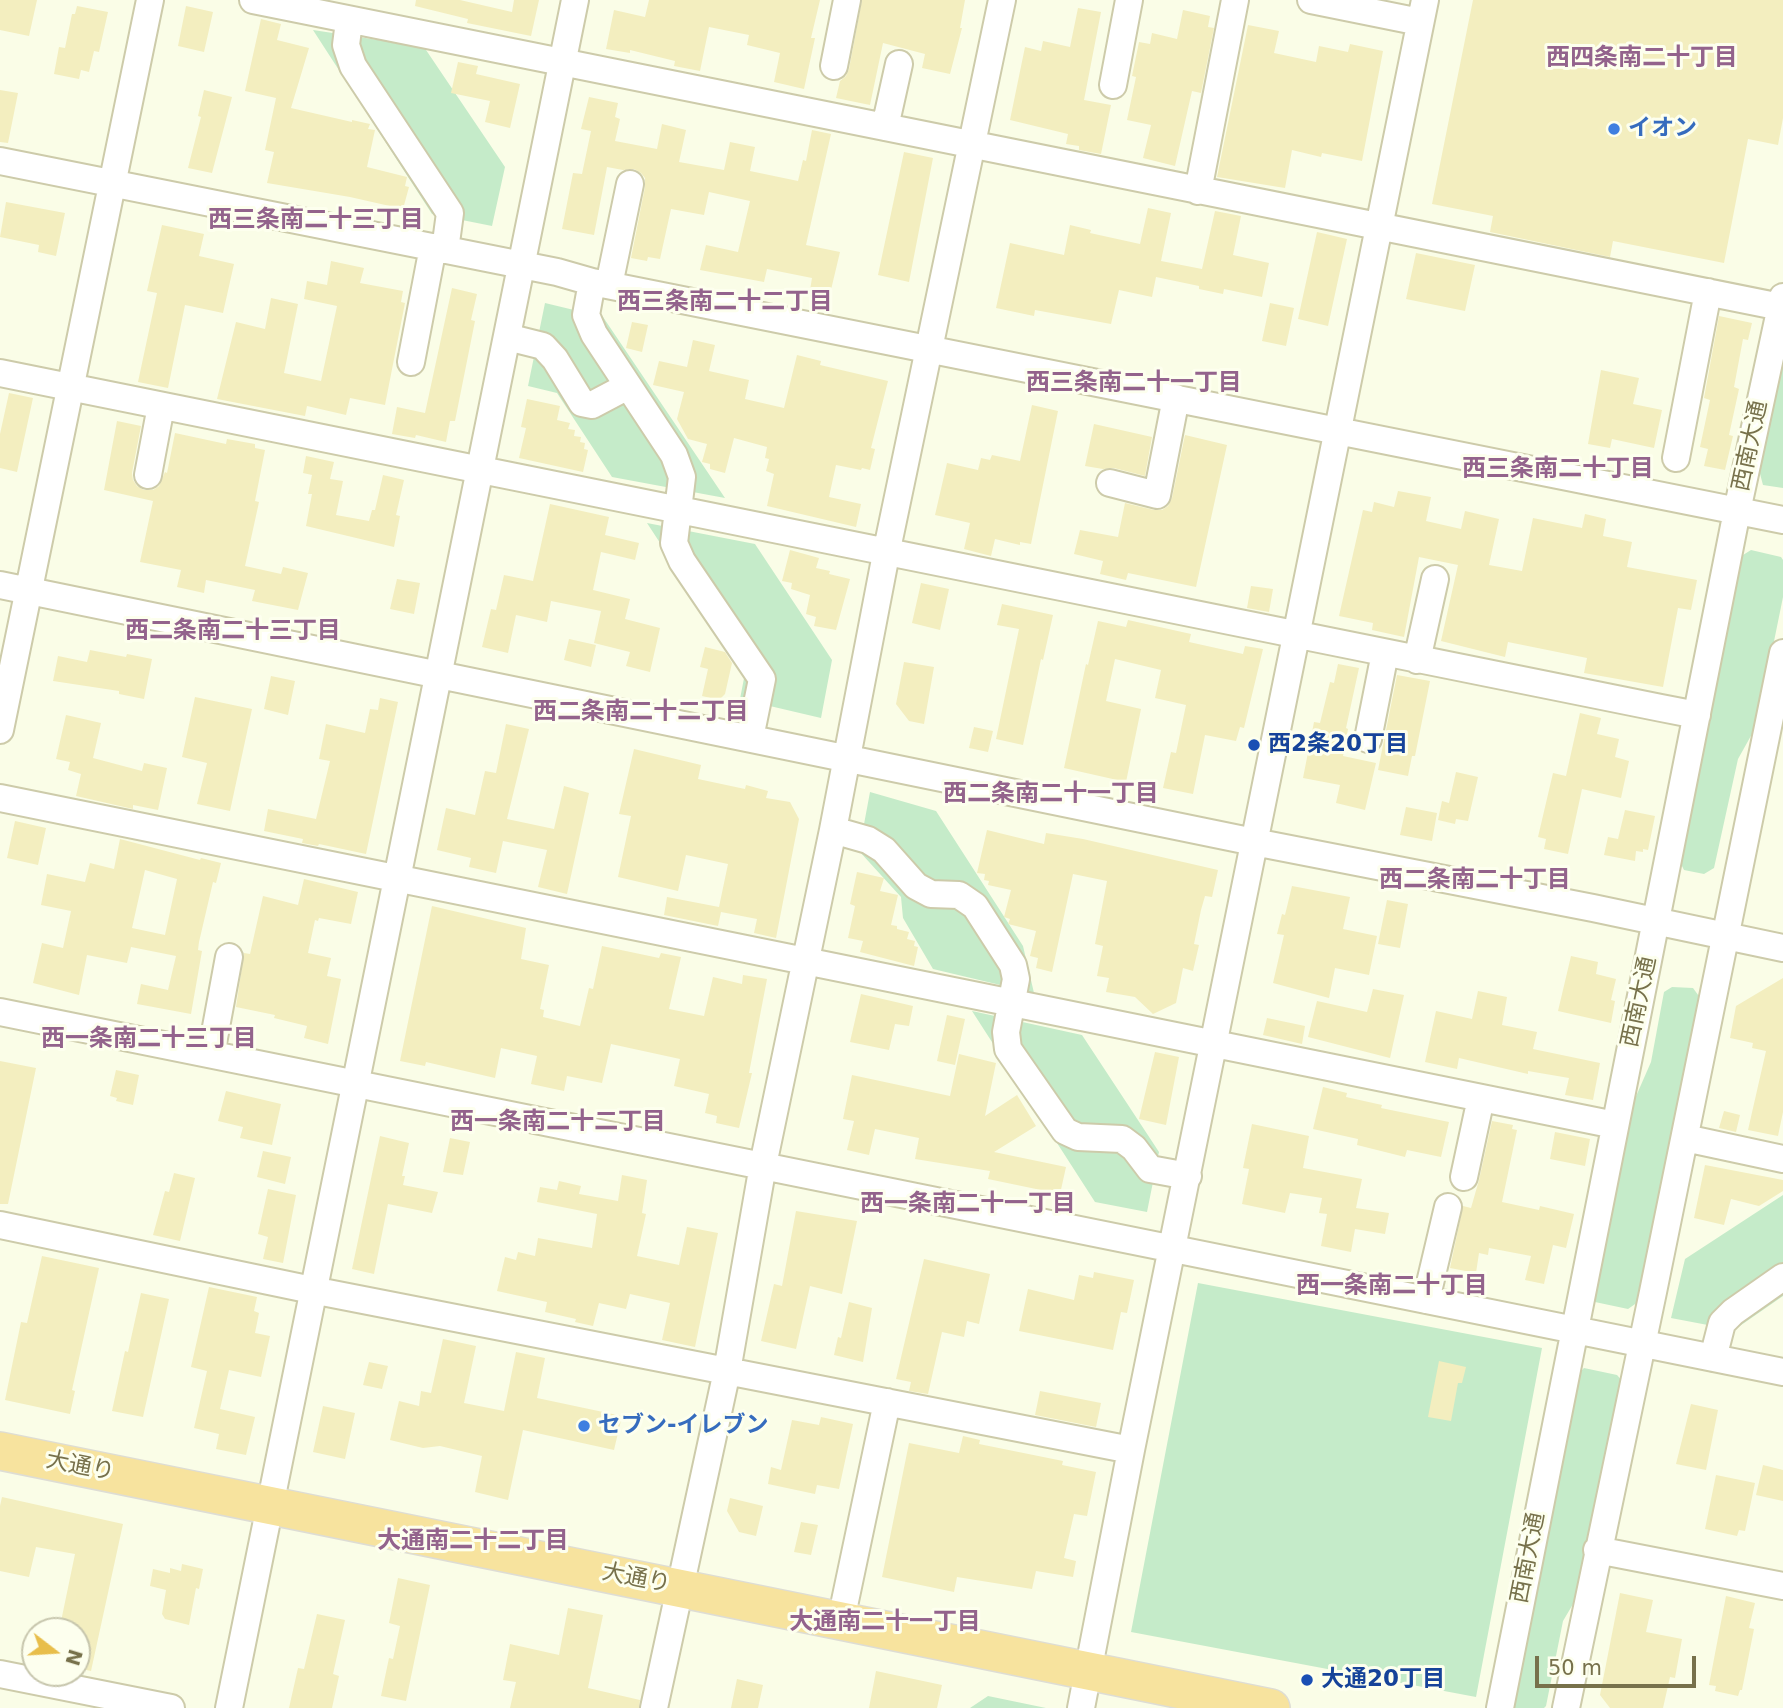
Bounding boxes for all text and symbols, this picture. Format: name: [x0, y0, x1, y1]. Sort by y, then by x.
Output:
district label: 西四条南二十丁目: [1546, 45, 1738, 73]
place label: イオン: [1628, 115, 1697, 143]
marker: イオン: [1606, 121, 1622, 137]
district label: 西三条南二十三丁目: [208, 207, 424, 235]
district label: 西三条南二十二丁目: [617, 289, 833, 317]
district label: 西三条南二十一丁目: [1026, 370, 1242, 398]
street label: 西南大通: [1728, 398, 1774, 494]
district label: 西三条南二十丁目: [1462, 456, 1654, 484]
district label: 西二条南二十三丁目: [125, 618, 341, 646]
district label: 西二条南二十二丁目: [533, 699, 749, 727]
place label: 西2条20丁目: [1268, 731, 1408, 759]
marker: 西2条20丁目: [1246, 737, 1262, 753]
district label: 西二条南二十一丁目: [943, 781, 1159, 809]
district label: 西二条南二十丁目: [1379, 867, 1571, 895]
street label: 西南大通: [1617, 954, 1663, 1050]
district label: 西一条南二十三丁目: [41, 1026, 257, 1054]
district label: 西一条南二十二丁目: [450, 1109, 666, 1137]
district label: 西一条南二十一丁目: [860, 1191, 1076, 1219]
district label: 西一条南二十丁目: [1296, 1273, 1488, 1301]
place label: セブン-イレブン: [598, 1412, 769, 1440]
marker: セブン-イレブン: [576, 1418, 592, 1434]
street label: 大通り: [44, 1447, 116, 1487]
street label: 西南大通: [1507, 1510, 1551, 1606]
district label: 大通南二十二丁目: [377, 1528, 569, 1556]
street label: 大通り: [600, 1559, 672, 1599]
district label: 大通南二十一丁目: [789, 1609, 981, 1637]
north arrow: [21, 1617, 91, 1687]
scale bar: [1538, 1642, 1699, 1686]
text: N: [61, 1647, 87, 1668]
text: 50 m: [1548, 1656, 1602, 1680]
place label: 大通20丁目: [1321, 1666, 1445, 1694]
marker: 大通20丁目: [1299, 1672, 1315, 1688]

